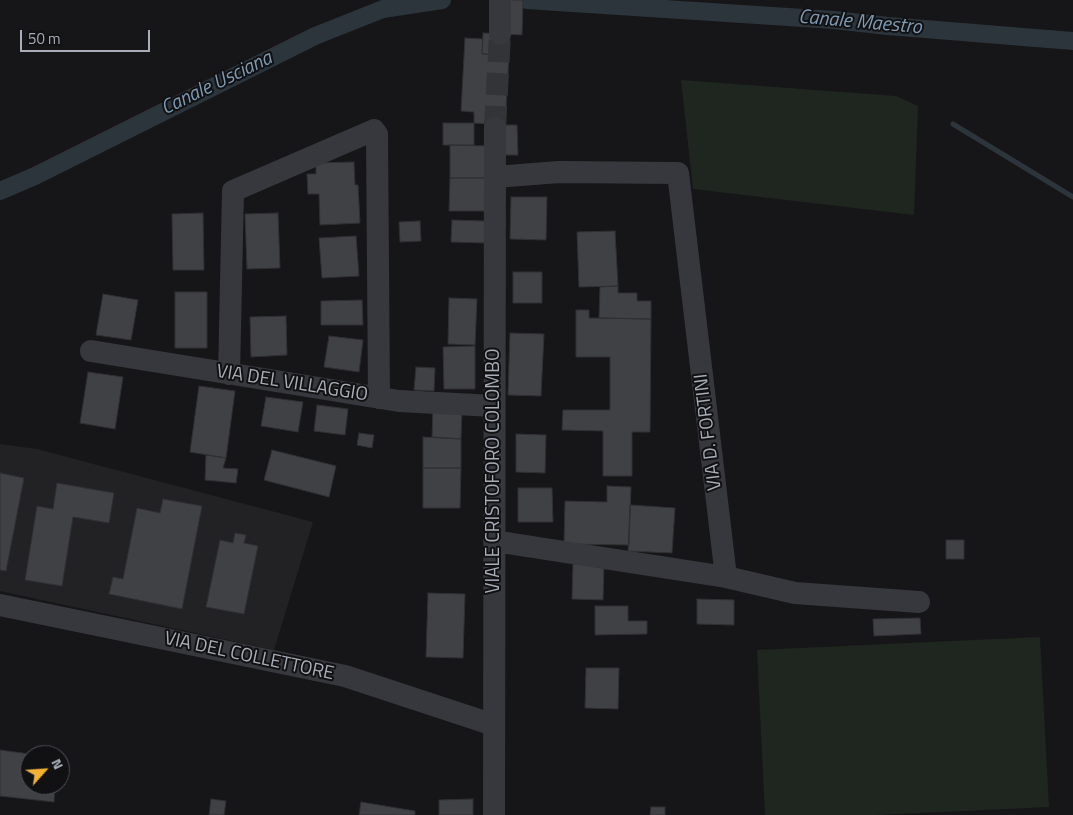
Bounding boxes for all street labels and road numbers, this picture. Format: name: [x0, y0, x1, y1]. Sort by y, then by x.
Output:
street label: VIALE CRISTOFORO COLOMBO: [483, 349, 505, 593]
street label: VIA DEL VILLAGGIO: [215, 361, 369, 407]
street label: VIA D. FORTINI: [691, 372, 727, 492]
street label: VIA DEL COLLETTORE: [162, 628, 336, 686]

